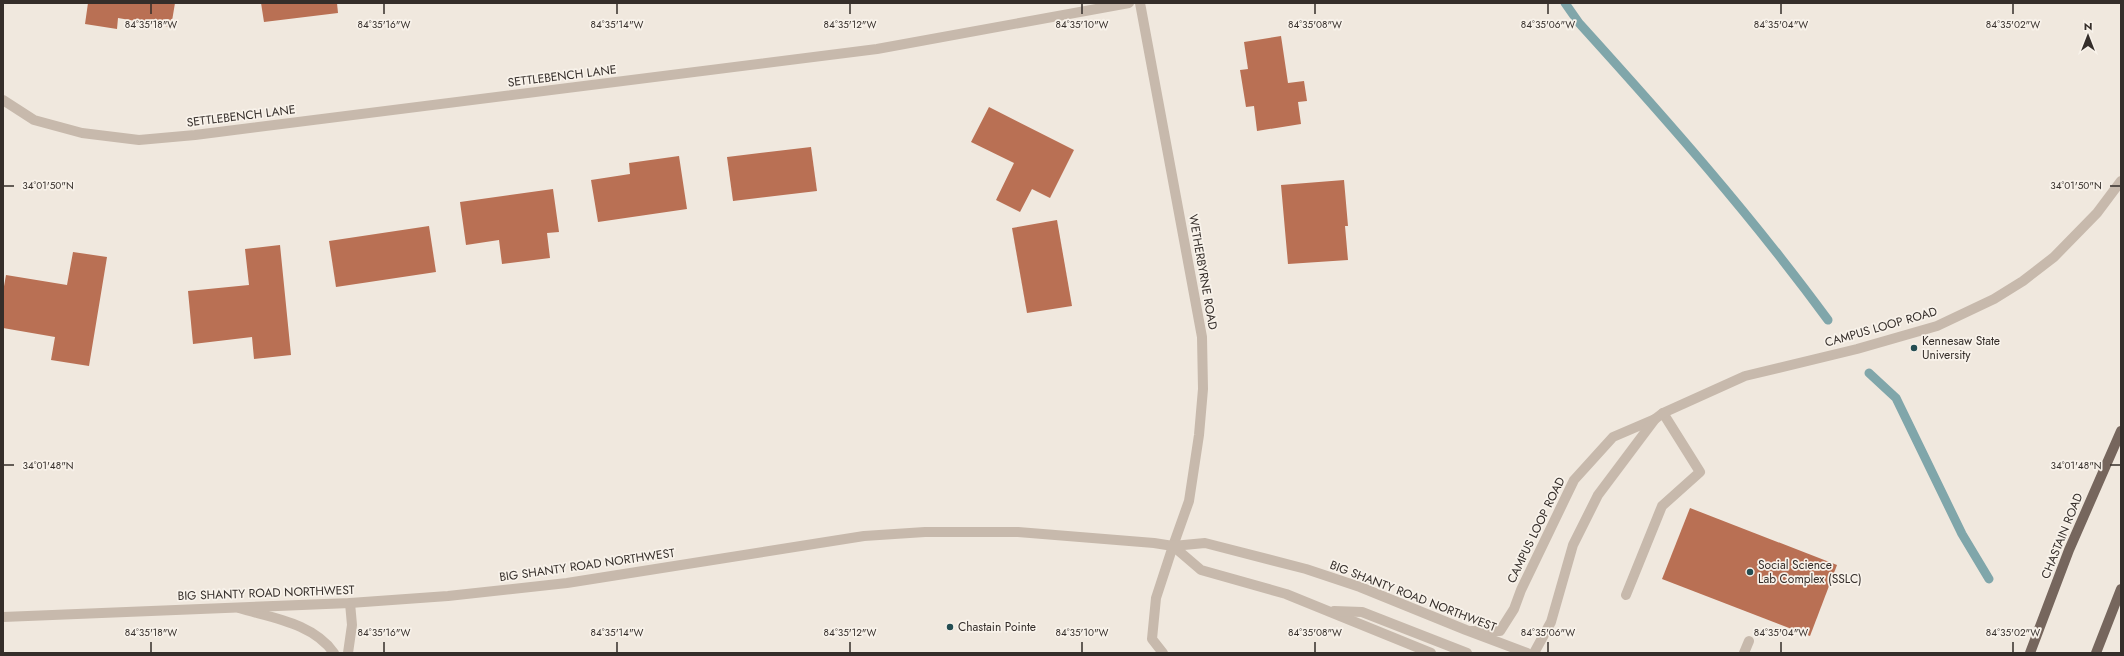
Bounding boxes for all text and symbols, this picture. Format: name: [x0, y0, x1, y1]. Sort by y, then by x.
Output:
north arrow: [2068, 16, 2108, 56]
text: 84°35'18"W: [125, 17, 177, 32]
text: 84°35'16"W: [358, 17, 411, 32]
text: 84°35'14"W: [591, 17, 644, 32]
text: 84°35'12"W: [824, 17, 876, 32]
text: 84°35'10"W: [1055, 17, 1109, 32]
text: 84°35'08"W: [1288, 17, 1342, 32]
text: 84°35'06"W: [1521, 17, 1575, 32]
text: 84°35'04"W: [1754, 17, 1808, 32]
text: 84°35'02"W: [1986, 17, 2040, 32]
text: N: [2084, 18, 2092, 34]
street label: SETTLEBENCH LANE: [507, 60, 617, 92]
street label: SETTLEBENCH LANE: [186, 100, 296, 132]
text: 34°01'50"N: [22, 178, 74, 193]
text: 34°01'50"N: [2050, 178, 2102, 193]
street label: WETHERBYRNE ROAD: [1184, 213, 1222, 331]
street label: CAMPUS LOOP ROAD: [1823, 302, 1939, 352]
place label: Kennesaw State University: [1922, 332, 2000, 364]
marker: Kennesaw State University: [1909, 343, 1919, 353]
text: 34°01'48"N: [22, 458, 74, 473]
text: 34°01'48"N: [2050, 458, 2102, 473]
street label: CAMPUS LOOP ROAD: [1502, 474, 1570, 586]
street label: CHASTAIN ROAD: [2037, 490, 2087, 582]
street label: BIG SHANTY ROAD NORTHWEST: [498, 544, 676, 586]
street label: BIG SHANTY ROAD NORTHWEST: [1327, 556, 1499, 636]
place label: Social Science Lab Complex (SSLC): [1758, 556, 1862, 588]
marker: Social Science Lab Complex (SSLC): [1745, 567, 1755, 577]
street label: BIG SHANTY ROAD NORTHWEST: [177, 581, 355, 605]
place label: Chastain Pointe: [958, 618, 1036, 636]
marker: Chastain Pointe: [945, 622, 955, 632]
text: 84°35'18"W: [125, 625, 177, 640]
text: 84°35'16"W: [358, 625, 411, 640]
text: 84°35'14"W: [591, 625, 644, 640]
text: 84°35'12"W: [824, 625, 876, 640]
text: 84°35'10"W: [1055, 625, 1109, 640]
text: 84°35'08"W: [1288, 625, 1342, 640]
text: 84°35'06"W: [1521, 625, 1575, 640]
text: 84°35'04"W: [1754, 625, 1808, 640]
text: 84°35'02"W: [1986, 625, 2040, 640]

